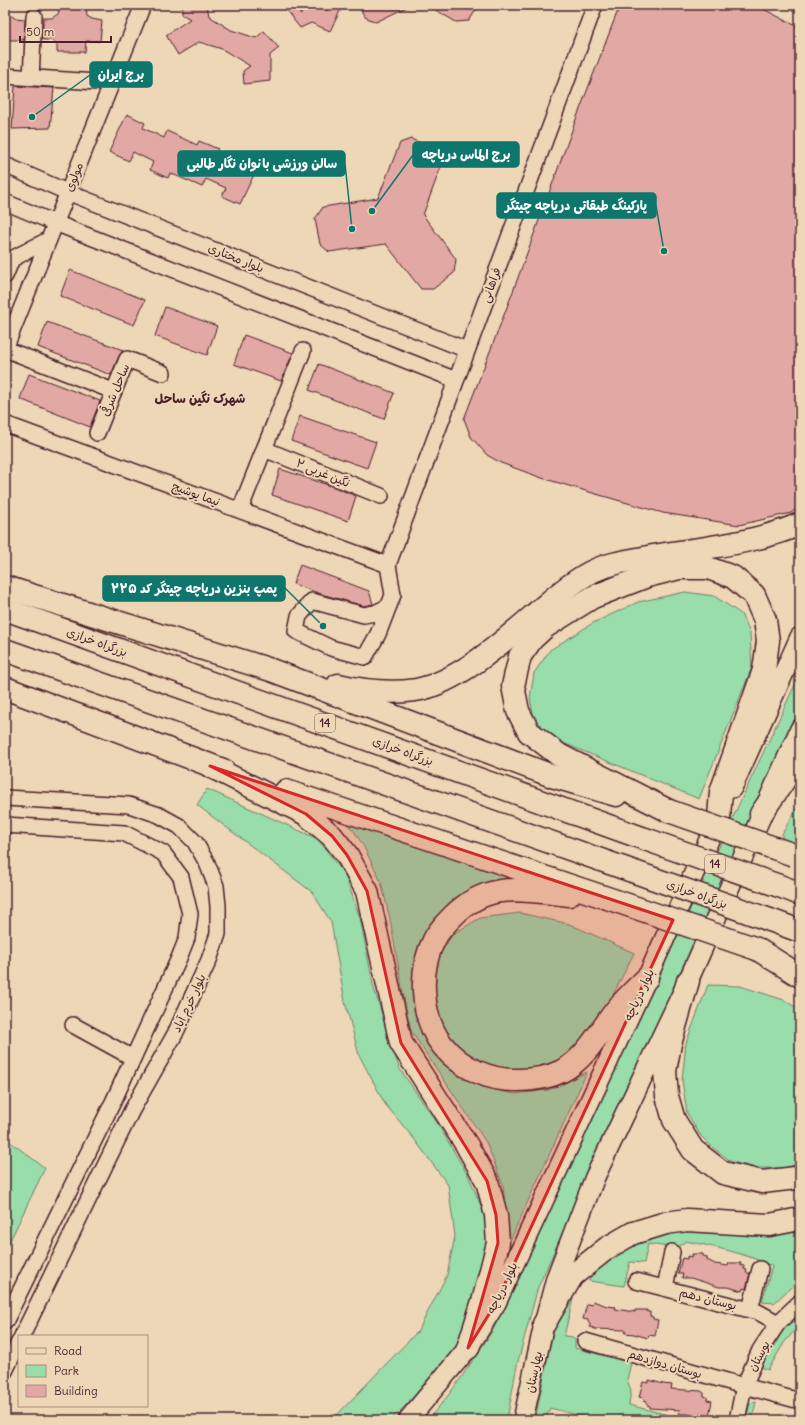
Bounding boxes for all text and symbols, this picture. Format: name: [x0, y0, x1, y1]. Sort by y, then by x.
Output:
scale bar: [20, 18, 111, 44]
text: 50 m: [26, 24, 55, 39]
callout: برج ایران: [90, 62, 152, 87]
text: برج ایران: [98, 66, 144, 83]
callout: برج الماس دریاچه: [413, 142, 519, 167]
text: برج الماس دریاچه: [421, 146, 511, 163]
callout: سالن ورزشی بانوان نگار طالبی: [178, 151, 345, 176]
text: سالن ورزشی بانوان نگار طالبی: [187, 155, 337, 172]
street label: مولوی: [61, 160, 87, 194]
callout: پارکینگ طبقاتی دریاچه چیتگر: [497, 193, 656, 218]
text: پارکینگ طبقاتی دریاچه چیتگر: [503, 197, 647, 214]
street label: بلوار مختاری: [206, 240, 266, 276]
street label: فراهانی: [477, 265, 505, 305]
street label: ساحل شرقی: [97, 361, 132, 418]
district label: شهرک نگین ساحل: [155, 390, 246, 407]
street label: نگین غربی ۲: [294, 455, 352, 491]
street label: نیما یوشیج: [169, 478, 222, 511]
callout: پمپ بنزین دریاچه چیتگر کد ۲۲۵: [103, 576, 285, 601]
text: پمپ بنزین دریاچه چیتگر کد ۲۲۵: [111, 580, 277, 597]
street label: بزرگراه خرازی: [64, 624, 130, 660]
road number: 14: [315, 714, 335, 732]
street label: بزرگراه خرازی: [370, 733, 436, 769]
road number: 14: [705, 855, 725, 873]
street label: بزرگراه خرازی: [664, 876, 730, 912]
street label: بلوار دریاچه: [620, 966, 658, 1024]
street label: بلوار خرم آباد: [168, 971, 210, 1035]
street label: بلوار دریاچه: [483, 1259, 521, 1317]
street label: بوستان دهم: [678, 1284, 738, 1315]
legend: [18, 1335, 148, 1407]
street label: بوستان: [744, 1338, 774, 1374]
text: Road: [54, 1343, 82, 1358]
street label: بوستان دوازدهم: [626, 1346, 704, 1383]
street label: بهارستان: [522, 1350, 546, 1394]
text: Park: [54, 1363, 79, 1378]
text: Building: [54, 1383, 98, 1398]

